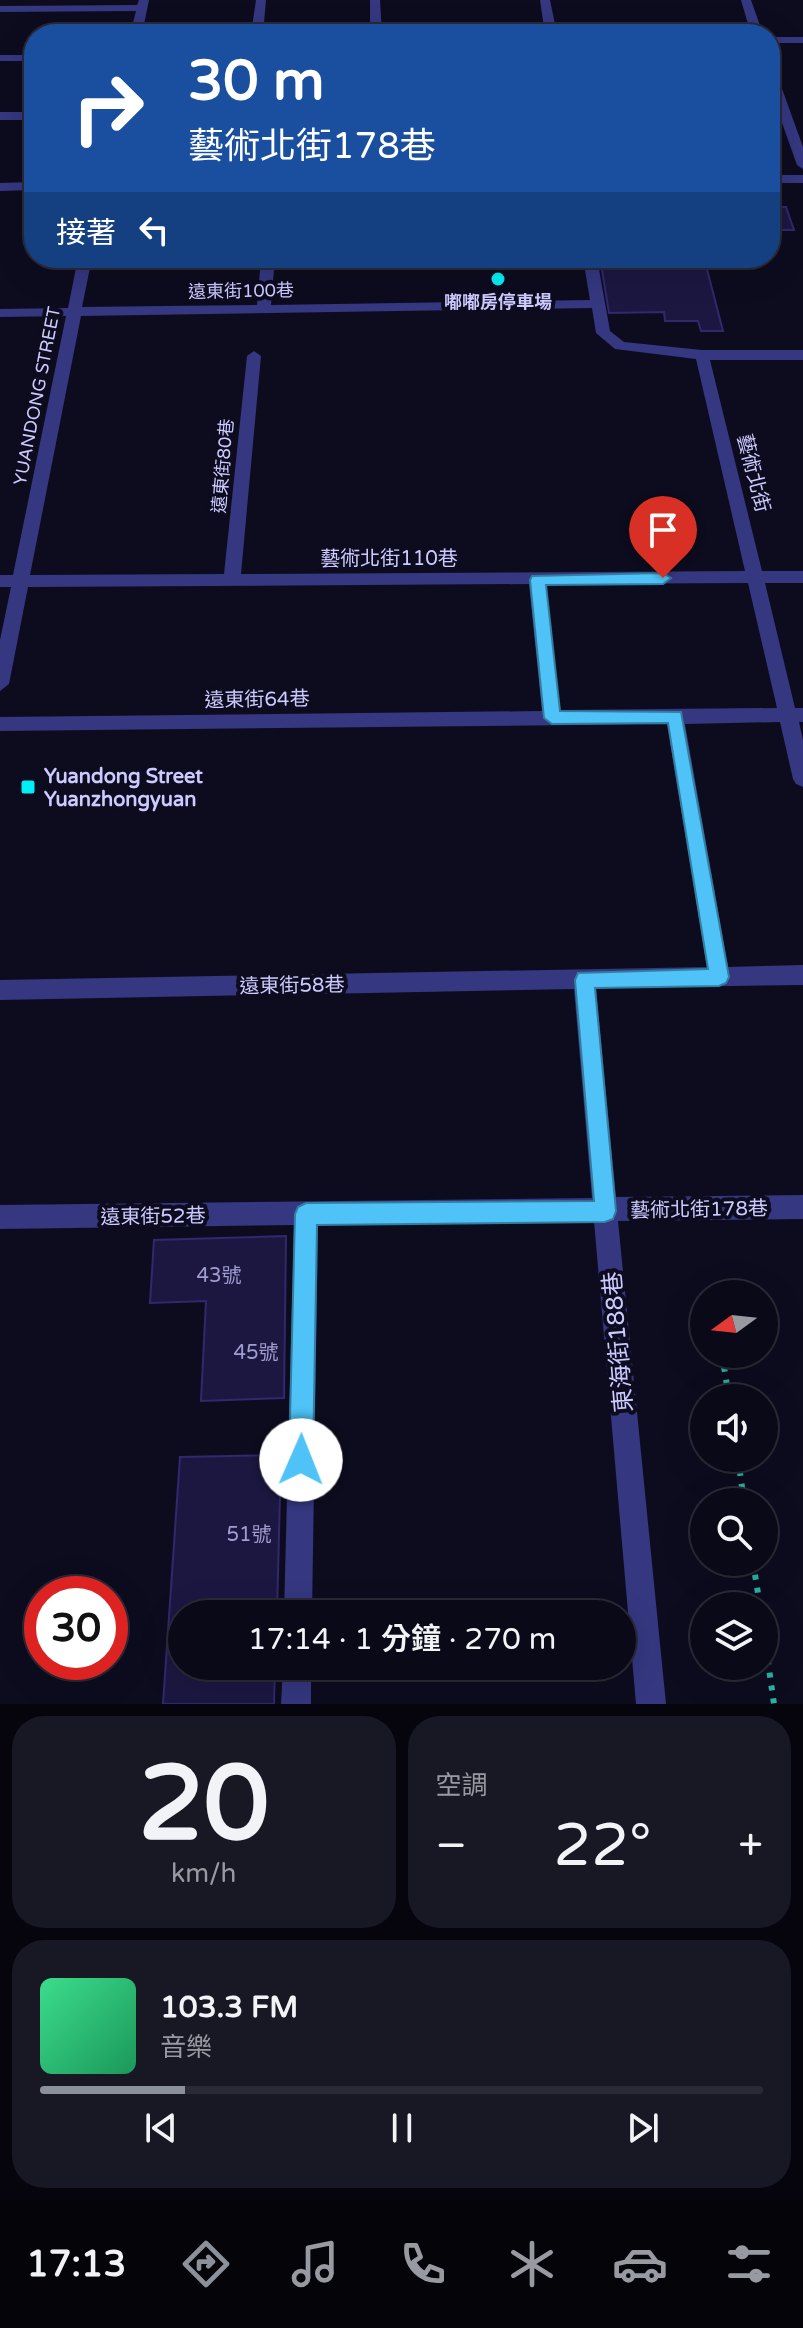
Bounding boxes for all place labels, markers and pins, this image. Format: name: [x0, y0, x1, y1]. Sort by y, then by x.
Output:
marker: 嘟嘟房停車場: [489, 270, 507, 288]
place label: 嘟嘟房停車場: [444, 291, 552, 313]
pin: [629, 496, 697, 578]
place label: Yuandong Street Yuanzhongyuan: [44, 765, 203, 812]
marker: Yuandong Street Yuanzhongyuan: [19, 778, 37, 796]

